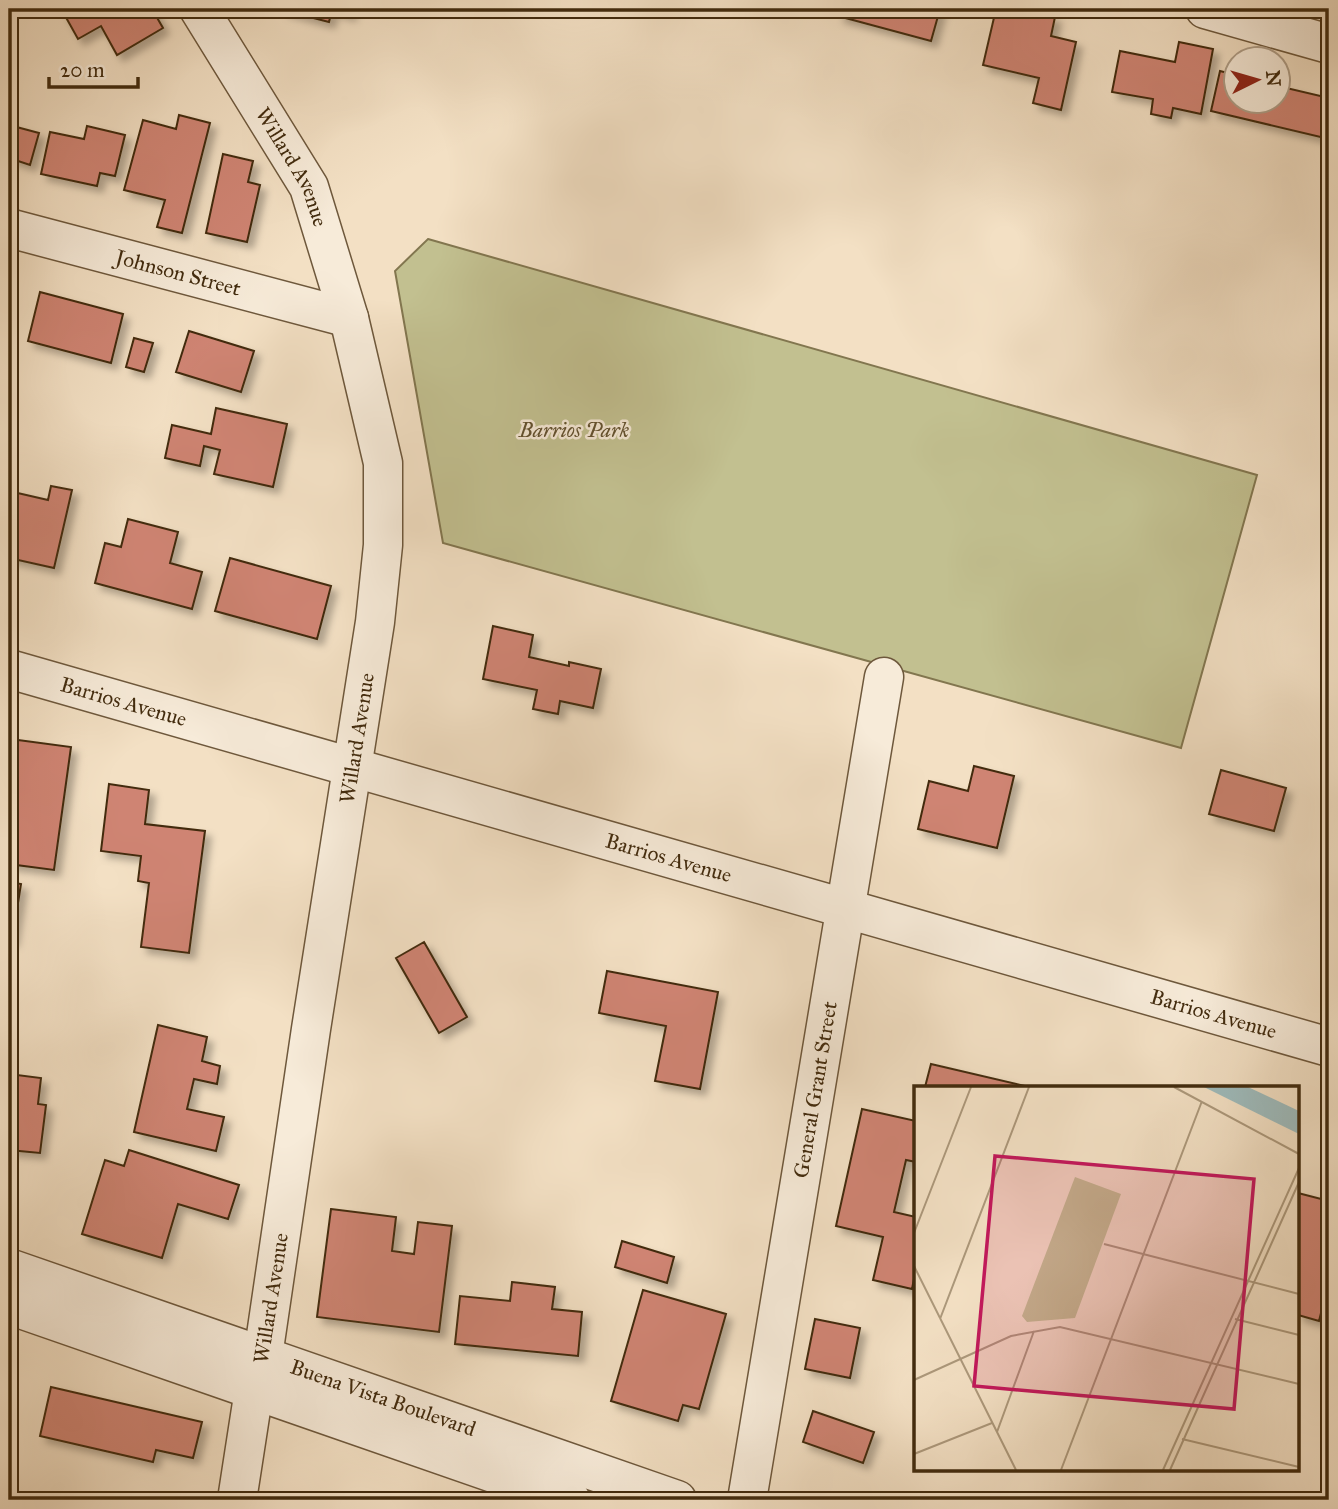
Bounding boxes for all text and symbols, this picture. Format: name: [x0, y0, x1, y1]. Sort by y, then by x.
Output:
scale bar: [49, 46, 138, 90]
north arrow: [1222, 46, 1292, 116]
text: 20 m: [60, 57, 105, 83]
text: N: [1261, 70, 1286, 88]
street label: Willard Avenue: [250, 103, 333, 230]
street label: Johnson Street: [111, 243, 244, 302]
park label: Barrios Park: [518, 417, 630, 443]
street label: Barrios Avenue: [57, 671, 190, 732]
street label: Willard Avenue: [334, 671, 380, 805]
street label: Barrios Avenue: [602, 827, 735, 888]
street label: Barrios Avenue: [1147, 984, 1280, 1044]
street label: General Grant Street: [788, 999, 843, 1180]
inset map: [914, 1086, 1300, 1470]
street label: Willard Avenue: [248, 1231, 294, 1365]
street label: Buena Vista Boulevard: [287, 1354, 480, 1442]

